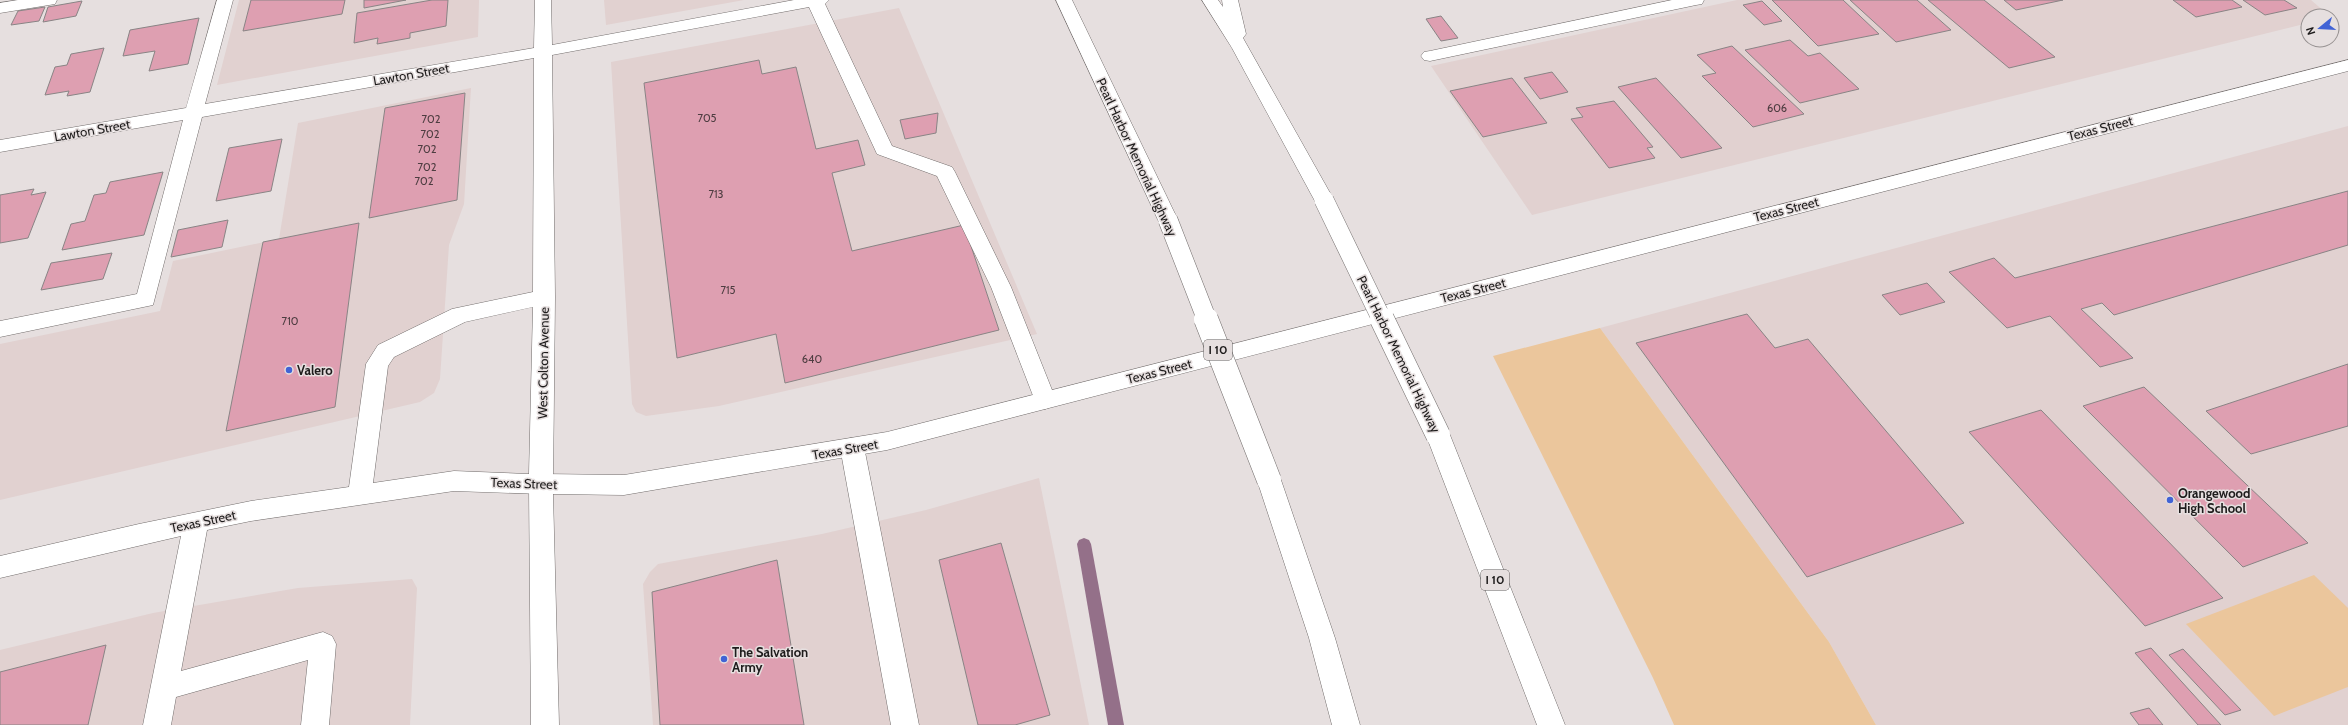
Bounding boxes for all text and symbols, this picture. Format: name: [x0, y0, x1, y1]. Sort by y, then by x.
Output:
north arrow: [2300, 8, 2340, 48]
text: N: [2303, 25, 2318, 37]
street label: Lawton Street: [372, 59, 451, 89]
street label: Pearl Harbor Memorial Highway: [1093, 75, 1181, 239]
house number: 606: [1767, 101, 1787, 115]
house number: 705: [697, 111, 717, 125]
house number: 702: [422, 112, 441, 126]
street label: Texas Street: [2066, 112, 2135, 144]
street label: Lawton Street: [53, 115, 132, 145]
house number: 702: [421, 127, 440, 141]
house number: 702: [418, 142, 437, 156]
house number: 702: [418, 160, 437, 174]
house number: 702: [415, 174, 434, 188]
house number: 713: [708, 187, 724, 201]
street label: Texas Street: [1752, 193, 1821, 225]
street label: Pearl Harbor Memorial Highway: [1354, 273, 1444, 436]
street label: Texas Street: [1439, 274, 1508, 306]
house number: 715: [720, 283, 736, 297]
street label: West Colton Avenue: [534, 307, 552, 419]
house number: 710: [282, 314, 299, 328]
road number: I 10: [1204, 340, 1232, 360]
house number: 640: [802, 352, 822, 366]
street label: Texas Street: [1125, 355, 1194, 387]
place label: Valero: [297, 362, 333, 378]
marker: Valero: [284, 365, 294, 375]
street label: Texas Street: [811, 435, 880, 463]
street label: Texas Street: [490, 474, 558, 492]
place label: Orangewood High School: [2178, 485, 2250, 516]
marker: Orangewood High School: [2165, 495, 2175, 505]
street label: Texas Street: [169, 506, 238, 536]
road number: I 10: [1481, 570, 1509, 590]
place label: The Salvation Army: [732, 644, 808, 675]
marker: The Salvation Army: [719, 654, 729, 664]

